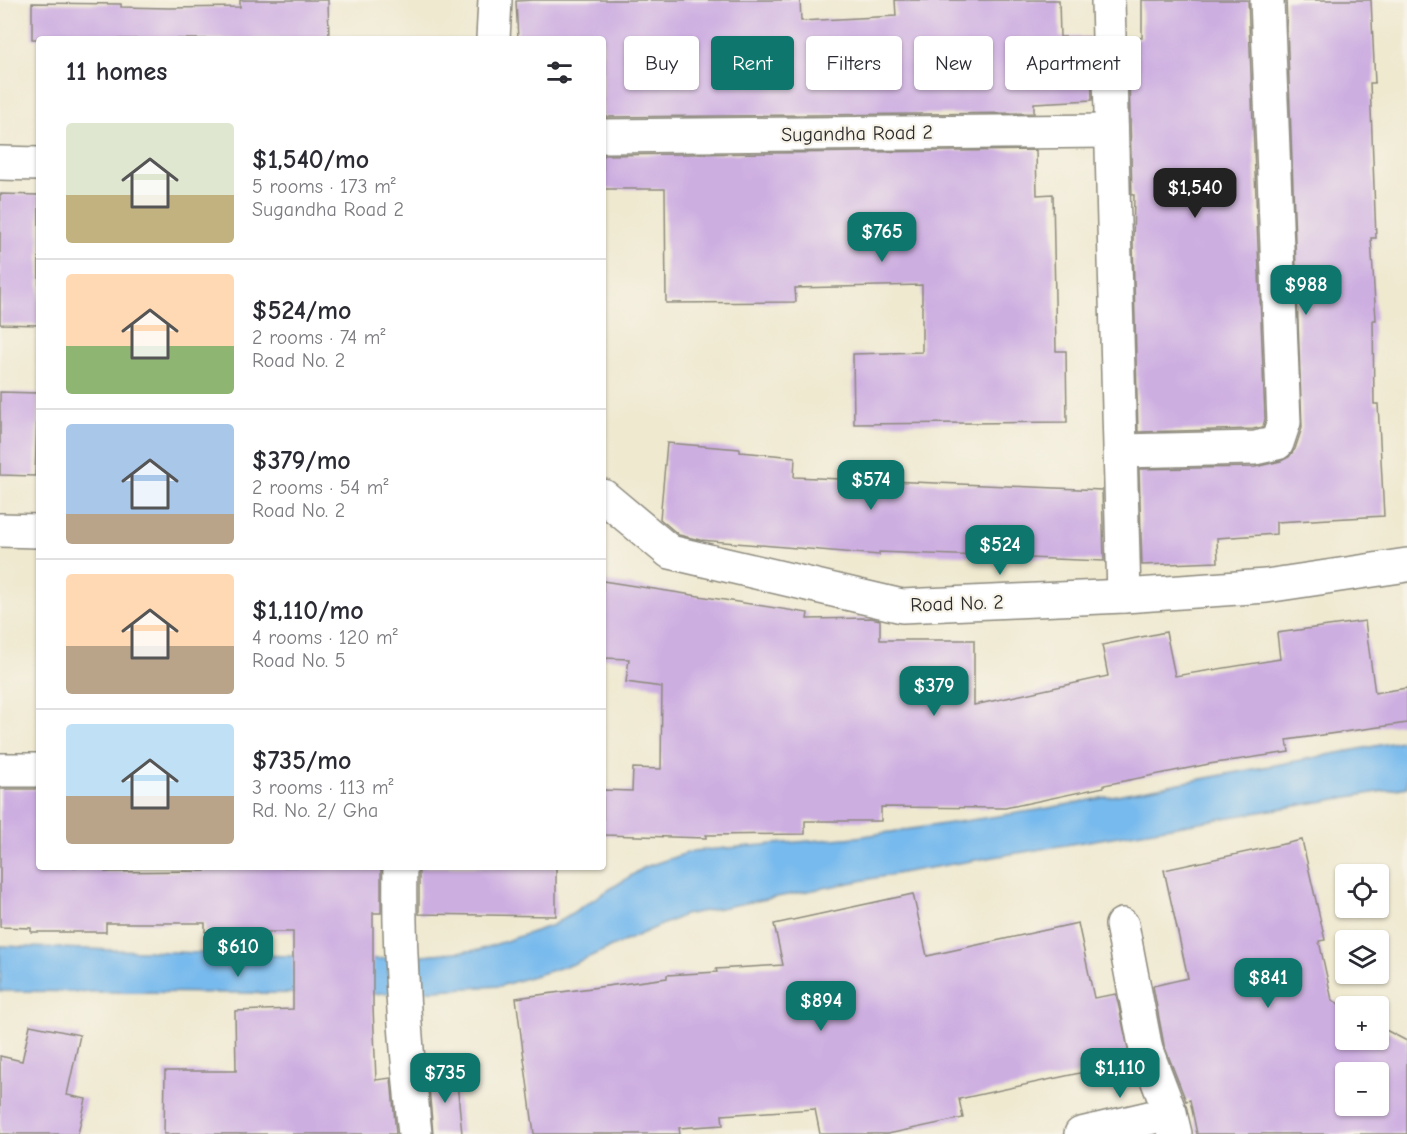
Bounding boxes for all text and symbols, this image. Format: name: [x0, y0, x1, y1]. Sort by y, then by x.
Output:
chip: Buy: [624, 36, 699, 90]
chip: Rent: [711, 36, 794, 90]
chip: Filters: [806, 36, 902, 90]
chip: New: [914, 36, 993, 90]
chip: Apartment: [1005, 36, 1141, 90]
icon: filters: [543, 56, 576, 89]
text: 11 homes: [66, 57, 167, 87]
street label: Sugandha Road 2: [781, 121, 933, 146]
text: $1,540/mo: [252, 145, 369, 175]
icon: home: [114, 147, 186, 219]
pin: $1,540: [1146, 168, 1244, 219]
text: 5 rooms · 173 m²: [252, 175, 396, 198]
text: $1,540: [1167, 176, 1223, 199]
text: Sugandha Road 2: [252, 198, 404, 221]
pin: $765: [846, 212, 918, 263]
text: $765: [861, 220, 903, 243]
pin: $988: [1270, 265, 1342, 316]
text: $988: [1285, 273, 1327, 296]
text: $524/mo: [252, 296, 351, 326]
icon: home: [114, 298, 186, 370]
text: 2 rooms · 74 m²: [252, 326, 385, 349]
text: Road No. 2: [252, 349, 345, 372]
text: $379/mo: [252, 446, 351, 476]
icon: home: [114, 448, 186, 520]
pin: $574: [835, 460, 907, 511]
text: $574: [851, 468, 891, 491]
text: 2 rooms · 54 m²: [252, 476, 388, 499]
text: Road No. 2: [252, 499, 345, 522]
pin: $524: [964, 525, 1036, 576]
text: $524: [979, 533, 1021, 556]
street label: Road No. 2: [910, 590, 1004, 617]
text: $1,110/mo: [252, 596, 364, 626]
icon: home: [114, 598, 186, 670]
text: 4 rooms · 120 m²: [252, 626, 398, 649]
text: Road No. 5: [252, 649, 346, 672]
pin: $379: [898, 666, 970, 717]
text: $379: [914, 674, 954, 697]
text: $735/mo: [252, 746, 352, 776]
icon: home: [114, 748, 186, 820]
text: 3 rooms · 113 m²: [252, 776, 393, 799]
text: Rd. No. 2/ Gha: [252, 799, 378, 822]
map controls: [1335, 864, 1389, 1116]
button: locate: [1335, 864, 1389, 918]
pin: $610: [202, 927, 274, 978]
button: layers: [1335, 930, 1389, 984]
text: $610: [217, 935, 259, 958]
pin: $841: [1232, 958, 1304, 1009]
text: $841: [1248, 966, 1288, 989]
pin: $894: [785, 981, 857, 1032]
text: $894: [800, 989, 842, 1012]
button: +: [1335, 996, 1389, 1050]
pin: $1,110: [1071, 1048, 1169, 1099]
pin: $735: [409, 1053, 481, 1104]
text: $1,110: [1095, 1056, 1145, 1079]
text: $735: [424, 1061, 466, 1084]
button: −: [1335, 1062, 1389, 1116]

